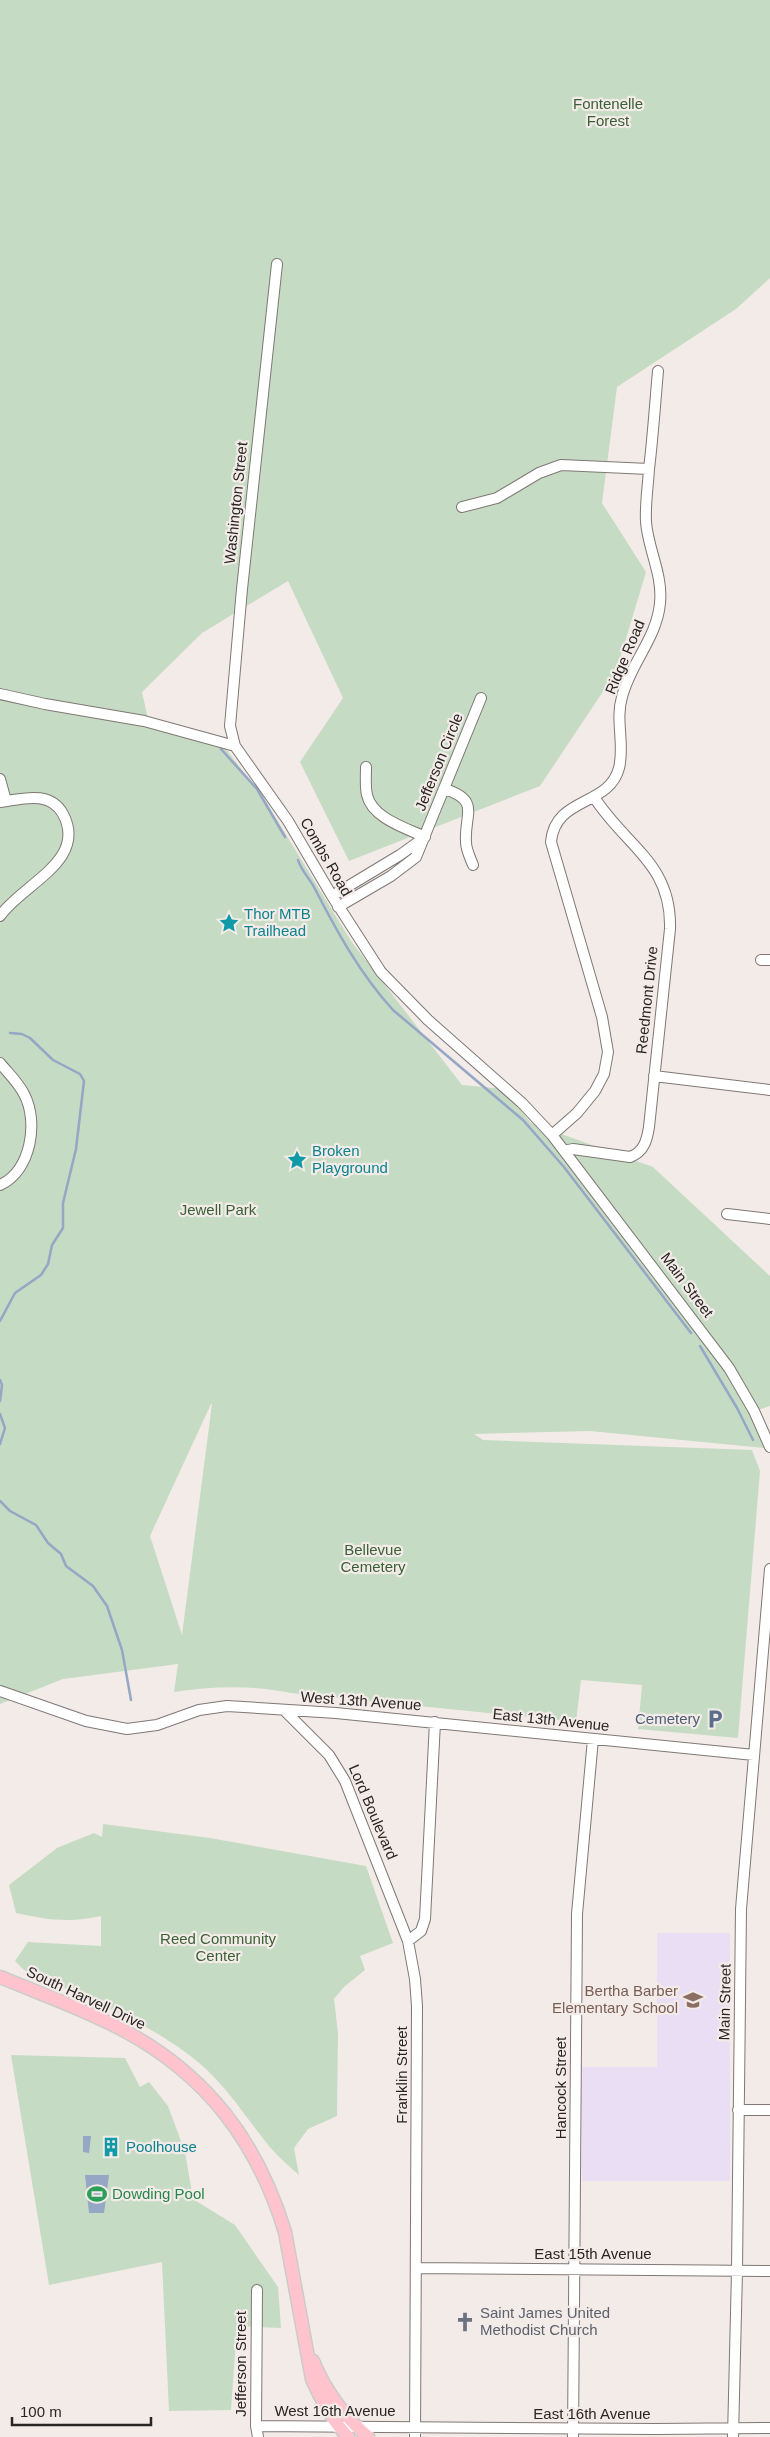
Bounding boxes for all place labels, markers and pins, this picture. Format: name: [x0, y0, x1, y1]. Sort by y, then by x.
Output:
place label: Thor MTB Trailhead: [244, 905, 311, 939]
place icon: Thor MTB Trailhead: [218, 912, 240, 934]
place label: Broken Playground: [312, 1142, 388, 1176]
place icon: Broken Playground: [286, 1149, 308, 1171]
parking icon: Cemetery: [704, 1708, 726, 1730]
place label: Cemetery: [635, 1710, 700, 1727]
place label: Bertha Barber Elementary School: [552, 1982, 678, 2016]
school or university icon: Bertha Barber Elementary School: [682, 1989, 704, 2011]
building icon: Poolhouse: [100, 2136, 122, 2158]
place label: Poolhouse: [126, 2138, 197, 2155]
sports icon: Dowding Pool: [86, 2183, 108, 2205]
place label: Dowding Pool: [112, 2185, 205, 2202]
place label: Saint James United Methodist Church: [480, 2304, 610, 2338]
church icon: Saint James United Methodist Church: [454, 2311, 476, 2333]

